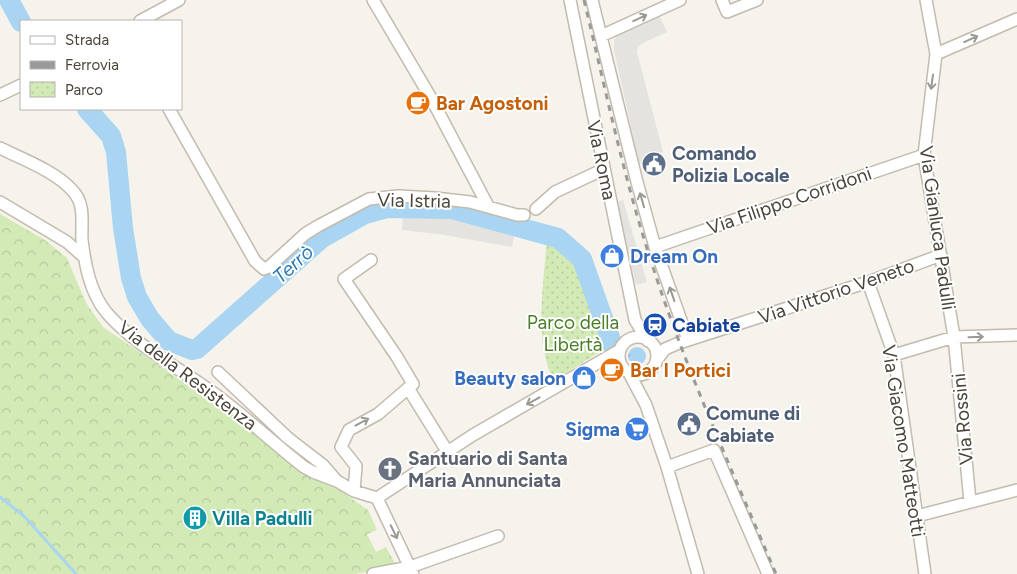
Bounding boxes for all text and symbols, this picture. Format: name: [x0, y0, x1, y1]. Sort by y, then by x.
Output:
one-way arrow: [632, 13, 647, 22]
legend: [20, 20, 182, 110]
text: Strada: [65, 31, 109, 49]
one-way arrow: [963, 33, 978, 43]
text: Ferrovia: [65, 56, 119, 74]
one-way arrow: [927, 74, 937, 90]
text: Parco: [65, 81, 103, 99]
cafe icon: Bar Agostoni: [405, 90, 431, 116]
place label: Bar Agostoni: [436, 92, 548, 115]
street label: Via Roma: [582, 118, 621, 202]
place label: Comando Polizia Locale: [672, 142, 790, 187]
street label: Via Gianluca Padulli: [915, 144, 960, 312]
public building icon: Comando Polizia Locale: [641, 151, 667, 177]
street label: Via Filippo Corridoni: [704, 162, 874, 239]
street label: Via Istria: [377, 188, 451, 213]
one-way arrow: [636, 192, 646, 208]
water label: Terrò: [268, 239, 318, 288]
shop icon: Dream On: [599, 243, 625, 269]
place label: Dream On: [630, 245, 718, 268]
street label: Via Vittorio Veneto: [755, 254, 917, 329]
one-way arrow: [667, 287, 676, 303]
park label: Parco della Libertà: [527, 311, 619, 356]
station icon: Cabiate: [642, 312, 668, 338]
place label: Cabiate: [672, 314, 741, 337]
street label: Via della Resistenza: [114, 316, 262, 435]
one-way arrow: [967, 332, 983, 341]
street label: Via Giacomo Matteotti: [877, 344, 930, 539]
cafe icon: Bar I Portici: [599, 357, 625, 383]
place label: Bar I Portici: [630, 359, 731, 382]
shop icon: Beauty salon: [571, 365, 597, 391]
place label: Beauty salon: [454, 367, 566, 390]
street label: Via Rossini: [947, 372, 978, 466]
one-way arrow: [525, 396, 540, 406]
place label: Comune di Cabiate: [706, 402, 800, 447]
public building icon: Comune di Cabiate: [676, 411, 702, 437]
supermarket icon: Sigma: [624, 416, 650, 442]
one-way arrow: [355, 417, 370, 427]
place label: Sigma: [565, 418, 620, 441]
place label: Santuario di Santa Maria Annunciata: [408, 447, 568, 492]
church icon: Santuario di Santa Maria Annunciata: [377, 456, 403, 482]
building icon: Villa Padulli: [182, 505, 208, 531]
place label: Villa Padulli: [212, 507, 313, 530]
one-way arrow: [390, 524, 399, 539]

